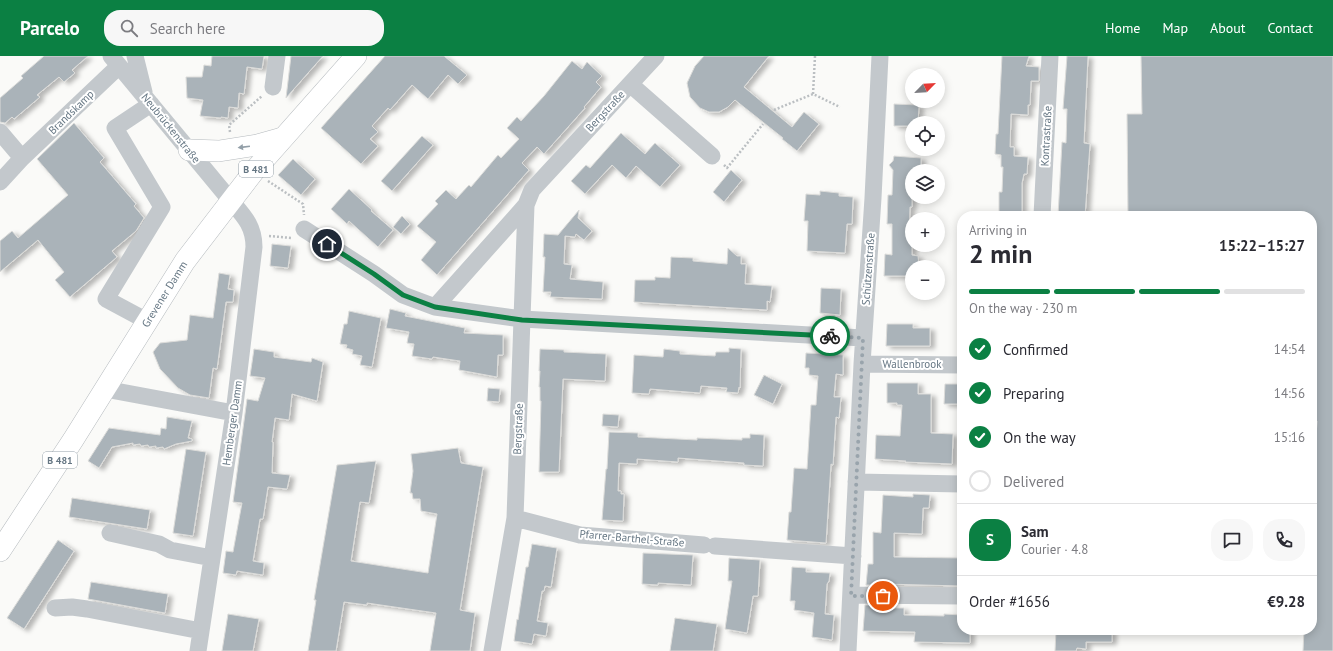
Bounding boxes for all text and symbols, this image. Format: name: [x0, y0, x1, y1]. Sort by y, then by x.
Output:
search box: [104, 10, 384, 46]
text: Parcelo: [20, 16, 80, 40]
icon: search: [118, 17, 140, 39]
text: Search here: [150, 19, 225, 38]
text: Home: [1105, 19, 1140, 37]
text: Map: [1162, 19, 1188, 37]
text: About: [1210, 19, 1246, 37]
text: Contact: [1268, 19, 1313, 37]
north arrow: [905, 68, 945, 108]
map controls: [905, 68, 945, 300]
street label: Brandskamp: [45, 87, 97, 137]
street label: Bergstraße: [582, 87, 628, 135]
street label: Neubrückenstraße: [139, 90, 204, 166]
street label: Kontrastraße: [1037, 105, 1055, 167]
button: locate: [905, 116, 945, 156]
one-way arrow: [238, 144, 250, 150]
road number: B 481: [239, 161, 273, 177]
button: layers: [905, 164, 945, 204]
button: +: [905, 212, 945, 252]
text: Arriving in: [969, 222, 1027, 239]
pin: [310, 227, 344, 261]
street label: Schützenstraße: [858, 232, 878, 306]
icon: home: [316, 233, 338, 255]
text: 15:22–15:27: [1219, 236, 1305, 255]
text: 2 min: [969, 237, 1032, 270]
street label: Grevener Damm: [138, 258, 190, 330]
button: −: [905, 260, 945, 300]
text: On the way · 230 m: [969, 300, 1077, 317]
courier: [810, 316, 850, 356]
icon: bike: [819, 325, 841, 347]
icon: check: [969, 338, 991, 360]
text: Confirmed: [1003, 340, 1068, 359]
text: 14:54: [1274, 341, 1305, 358]
street label: Wallenbrook: [883, 357, 942, 371]
street label: Hemberger Damm: [219, 379, 245, 466]
icon: check: [969, 382, 991, 404]
text: Preparing: [1003, 384, 1065, 403]
text: 14:56: [1274, 385, 1305, 402]
street label: Bergstraße: [510, 403, 526, 455]
icon: check: [969, 426, 991, 448]
text: On the way: [1003, 428, 1076, 447]
text: 15:16: [1274, 429, 1305, 446]
road number: B 481: [43, 452, 77, 468]
text: Delivered: [1003, 472, 1064, 491]
button: chat: [1211, 519, 1253, 561]
button: phone: [1263, 519, 1305, 561]
text: Sam: [1021, 522, 1048, 541]
street label: Pfarrer-Barthel-Straße: [579, 526, 685, 550]
text: S: [986, 530, 994, 549]
text: Courier · 4.8: [1021, 541, 1088, 558]
pin: [866, 579, 900, 613]
icon: bag: [872, 585, 894, 607]
text: Order #1656: [969, 592, 1050, 611]
text: €9.28: [1267, 592, 1305, 611]

